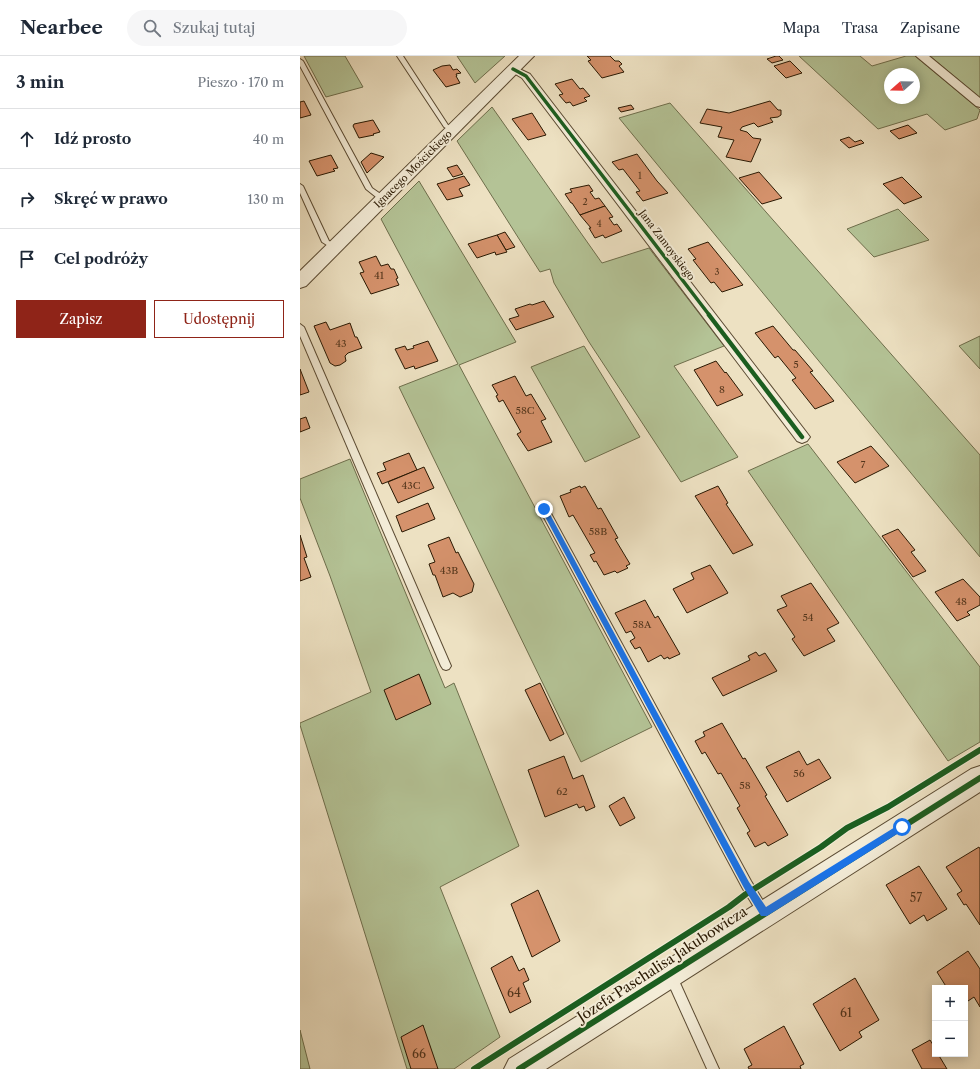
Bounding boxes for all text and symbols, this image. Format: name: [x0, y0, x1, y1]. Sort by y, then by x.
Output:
search box: [127, 10, 407, 46]
text: Nearbee: [20, 16, 103, 39]
icon: search: [141, 17, 163, 39]
text: Szukaj tutaj: [173, 18, 255, 37]
text: Mapa: [782, 19, 820, 37]
text: Trasa: [842, 19, 878, 37]
text: Zapisane: [900, 19, 960, 37]
north arrow: [884, 68, 920, 104]
text: 3 min: [16, 72, 65, 92]
text: Pieszo · 170 m: [198, 74, 284, 90]
street label: Ignacego Mościckiego: [371, 127, 455, 211]
icon: ahead: [16, 128, 38, 150]
text: Idź prosto: [54, 129, 131, 148]
text: 40 m: [253, 131, 284, 147]
house number: 1: [638, 170, 642, 181]
icon: right: [16, 188, 38, 210]
text: Skręć w prawo: [54, 189, 168, 208]
text: 130 m: [248, 191, 284, 207]
house number: 2: [582, 196, 588, 207]
street label: Jana Zamoyskiego: [635, 205, 698, 283]
house number: 4: [596, 218, 602, 229]
icon: arrive: [16, 248, 38, 270]
text: Cel podróży: [54, 249, 148, 268]
house number: 3: [715, 266, 720, 277]
house number: 41: [374, 269, 385, 282]
button: Zapisz: [16, 300, 146, 338]
button: Udostępnij: [154, 300, 284, 338]
house number: 43: [335, 337, 347, 350]
house number: 5: [793, 358, 799, 371]
house number: 8: [719, 383, 725, 396]
house number: 58C: [515, 404, 535, 417]
house number: 7: [861, 458, 866, 471]
house number: 43C: [402, 479, 421, 492]
route end: [535, 500, 553, 518]
house number: 58B: [589, 525, 607, 538]
house number: 43B: [440, 564, 458, 577]
house number: 48: [955, 595, 967, 608]
house number: 54: [802, 611, 814, 624]
house number: 58A: [633, 618, 652, 631]
house number: 56: [793, 767, 805, 780]
house number: 58: [739, 779, 751, 792]
house number: 62: [556, 785, 568, 798]
route start: [893, 818, 911, 836]
house number: 57: [910, 890, 922, 905]
street label: Józefa Paschalisa Jakubowicza: [572, 902, 751, 1027]
house number: 64: [507, 985, 521, 1000]
map controls: [932, 985, 968, 1057]
button: +: [932, 985, 968, 1021]
house number: 61: [840, 1005, 852, 1020]
button: −: [932, 1021, 968, 1057]
house number: 66: [412, 1046, 426, 1061]

